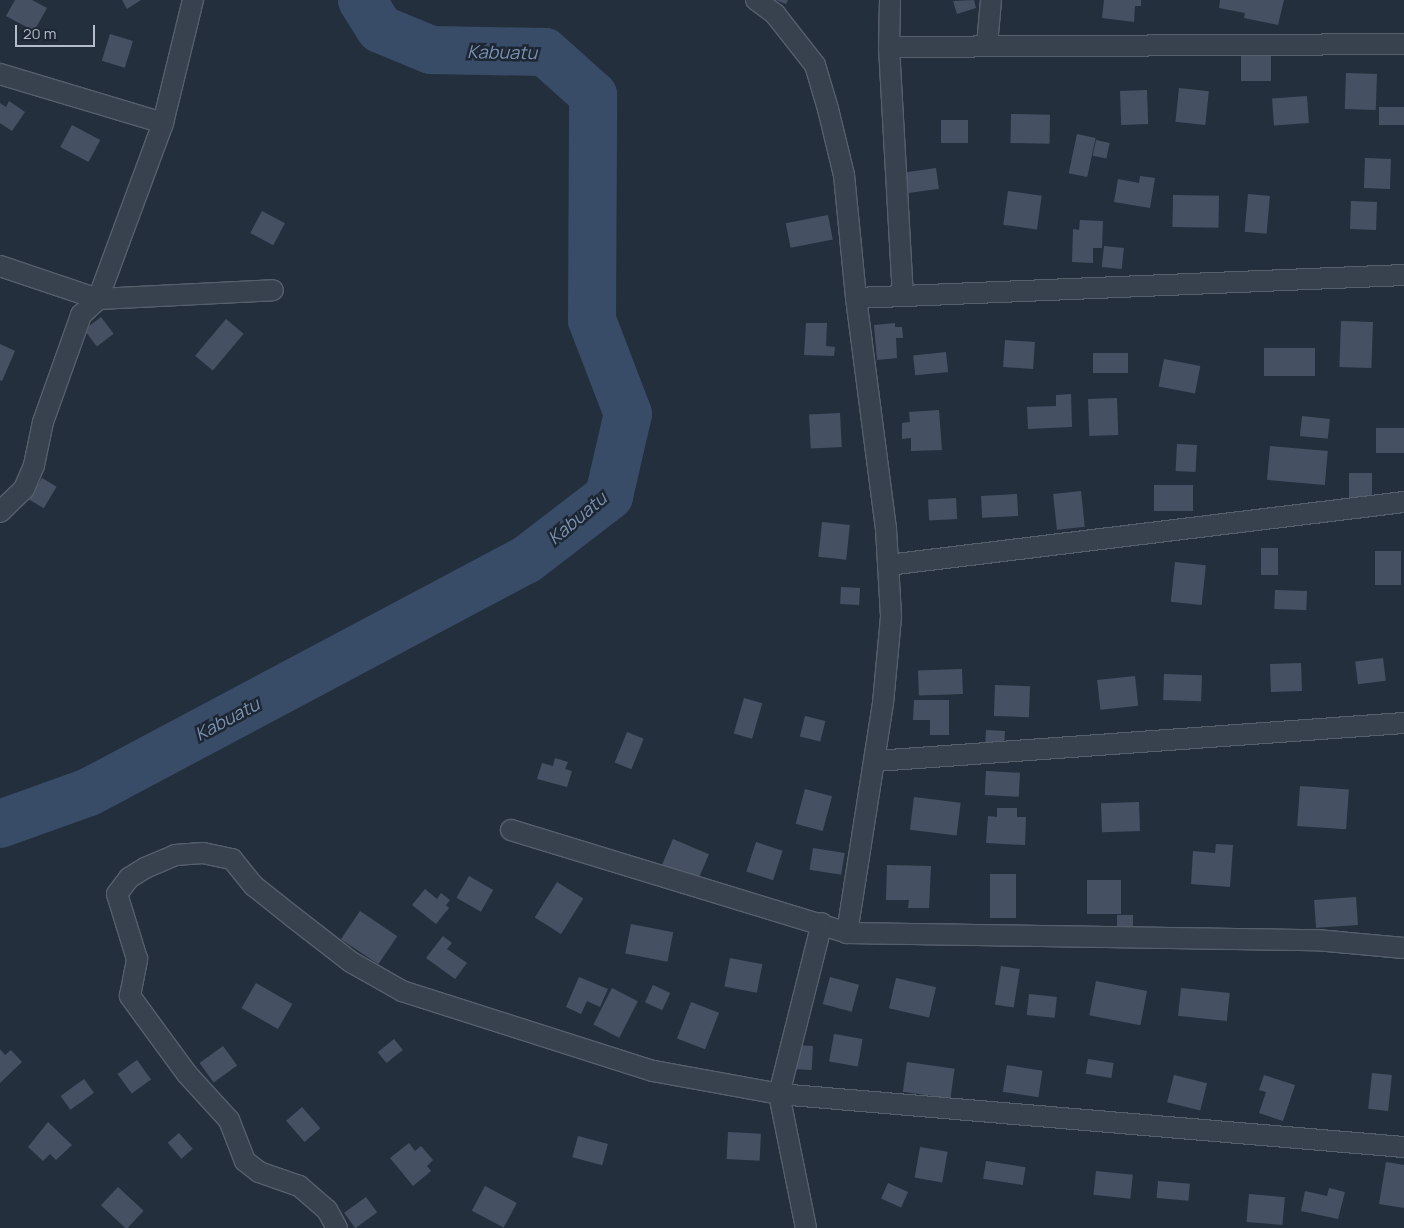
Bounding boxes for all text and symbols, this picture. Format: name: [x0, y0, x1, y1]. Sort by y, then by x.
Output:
scale bar: [18, 15, 98, 47]
text: 20 m: [23, 23, 56, 44]
water label: Kabuatu: [467, 41, 537, 63]
water label: Kabuatu: [543, 487, 611, 549]
water label: Kabuatu: [191, 693, 263, 745]

